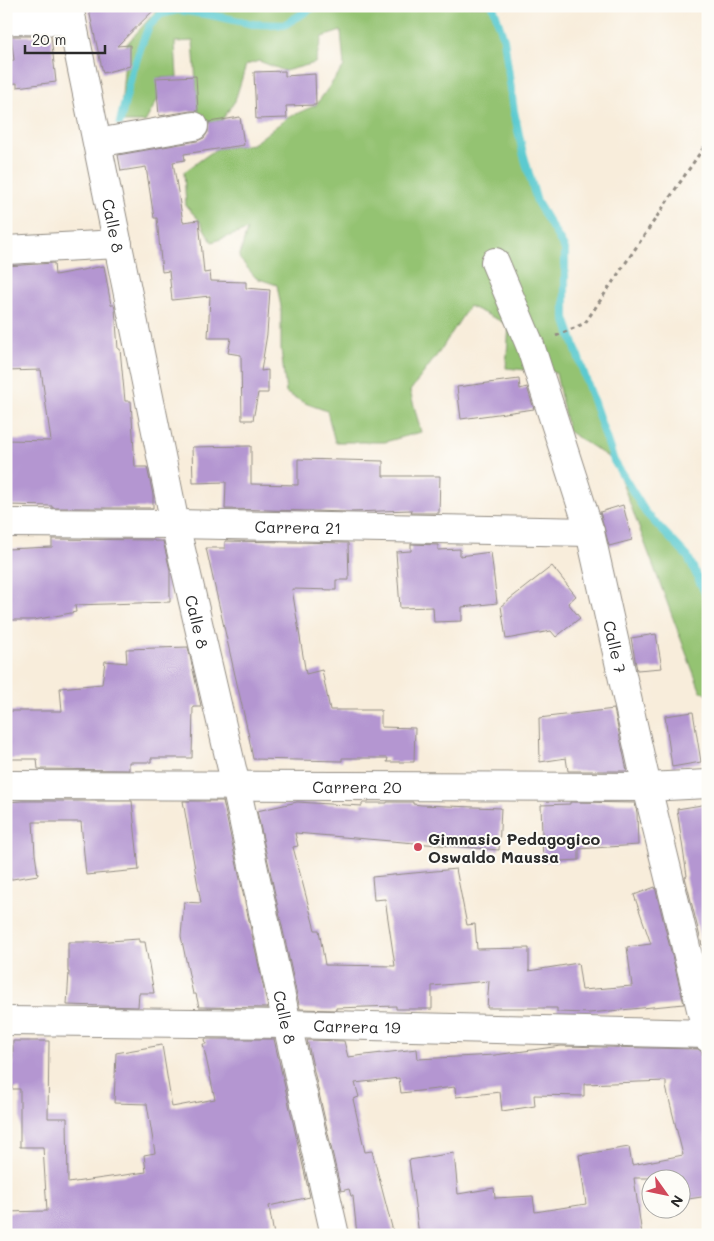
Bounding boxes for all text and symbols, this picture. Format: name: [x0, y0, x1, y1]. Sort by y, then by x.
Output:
scale bar: [25, 22, 105, 54]
text: 20 m: [32, 29, 66, 49]
street label: Calle 8: [98, 197, 130, 254]
street label: Carrera 21: [254, 515, 341, 538]
street label: Calle 8: [181, 593, 214, 651]
street label: Calle 7: [600, 618, 632, 675]
street label: Carrera 20: [312, 775, 402, 797]
place label: Gimnasio Pedagogico Oswaldo Maussa: [428, 828, 601, 867]
marker: Gimnasio Pedagogico Oswaldo Maussa: [412, 841, 424, 853]
street label: Calle 8: [270, 988, 302, 1046]
street label: Carrera 19: [313, 1014, 401, 1037]
north arrow: [642, 1168, 692, 1218]
text: N: [666, 1192, 688, 1211]

